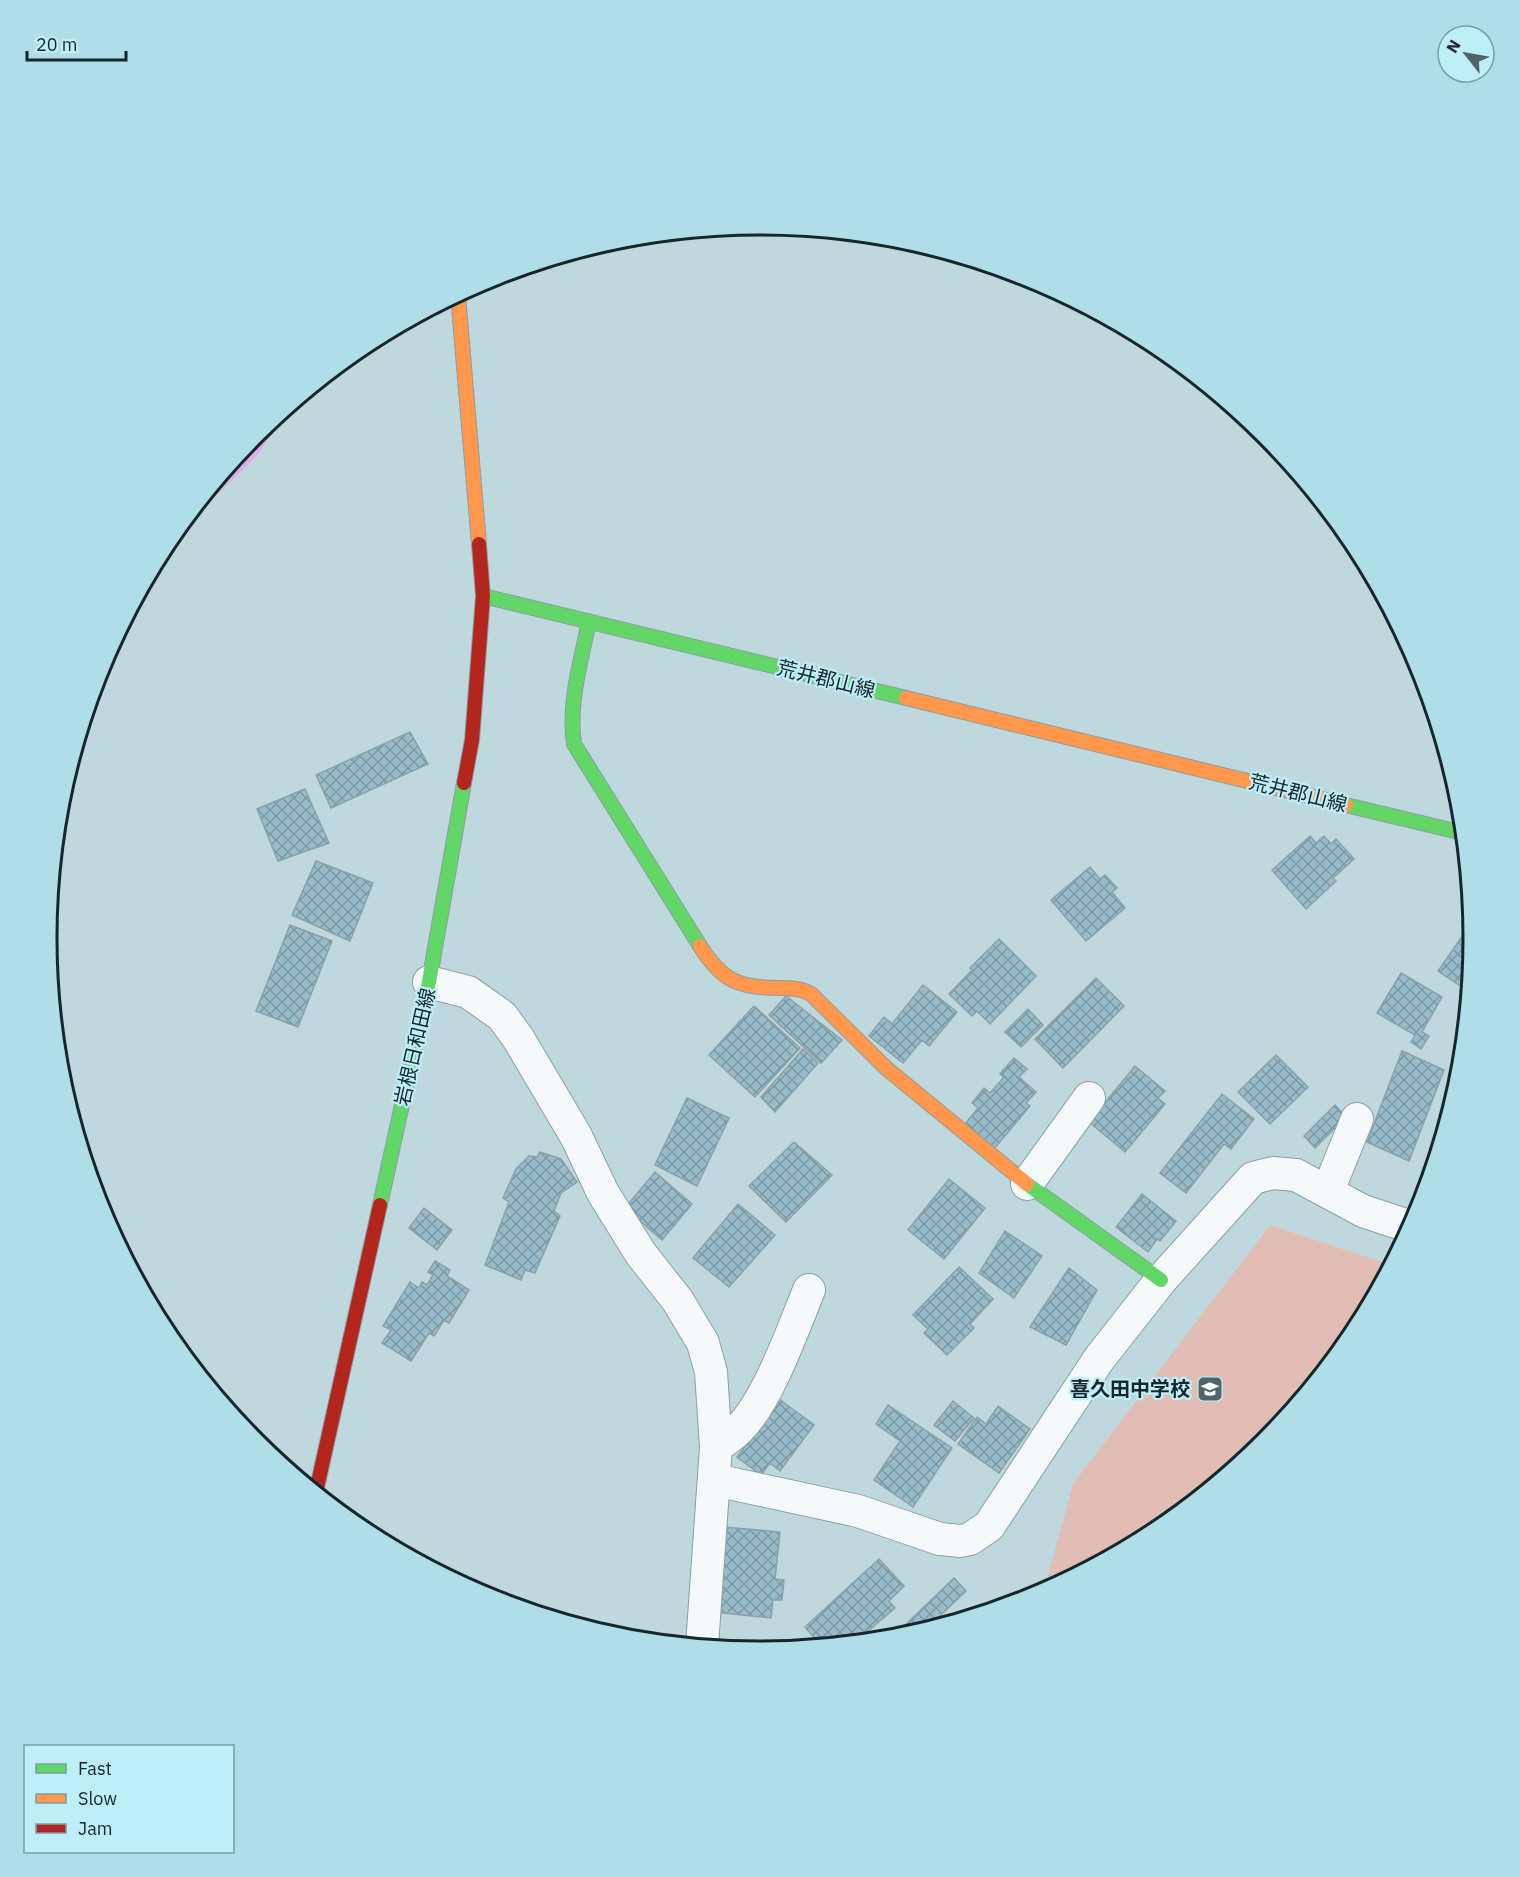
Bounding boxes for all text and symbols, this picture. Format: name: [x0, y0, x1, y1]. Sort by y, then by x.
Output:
scale bar: [27, 24, 126, 62]
north arrow: [1436, 24, 1496, 84]
text: 20 m: [36, 33, 78, 56]
text: N: [1442, 36, 1465, 56]
street label: 荒井郡山線: [774, 653, 878, 704]
street label: 荒井郡山線: [1246, 767, 1350, 818]
street label: 岩根日和田線: [388, 985, 441, 1108]
school or university icon: 喜久田中学校: [1195, 1374, 1225, 1404]
place label: 喜久田中学校: [1070, 1375, 1190, 1402]
legend: [24, 1745, 234, 1853]
text: Fast: [78, 1757, 112, 1780]
text: Slow: [78, 1787, 117, 1810]
text: Jam: [78, 1817, 113, 1840]

